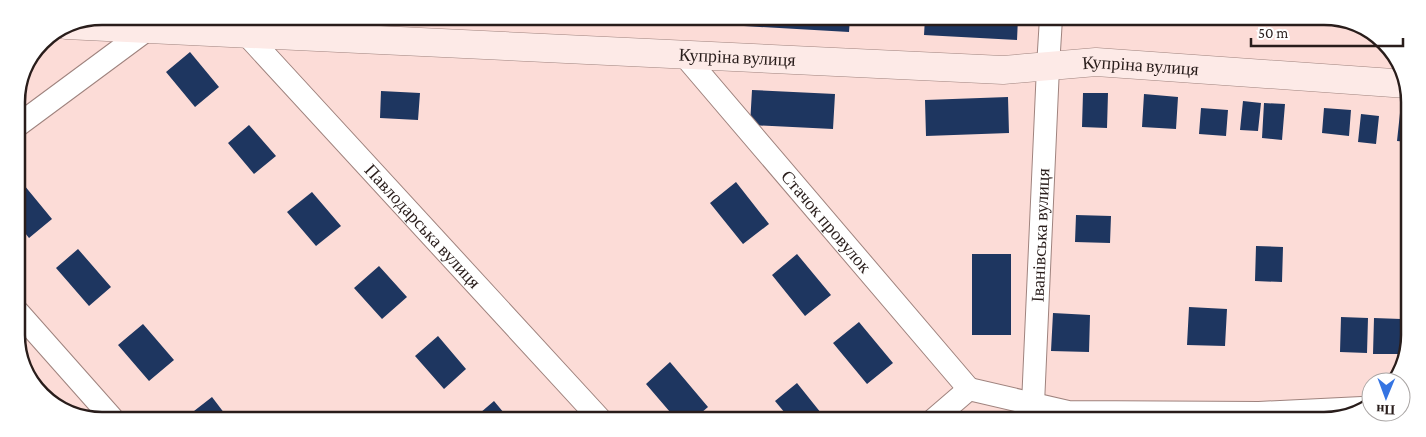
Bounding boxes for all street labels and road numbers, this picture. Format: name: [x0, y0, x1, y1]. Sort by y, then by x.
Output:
street label: Купріна вулиця: [678, 44, 796, 70]
street label: Купріна вулиця: [1081, 52, 1200, 79]
street label: Павлодарська вулиця: [361, 160, 485, 292]
street label: Стачок провулок: [777, 166, 875, 277]
street label: Іванівська вулиця: [1028, 168, 1053, 303]

